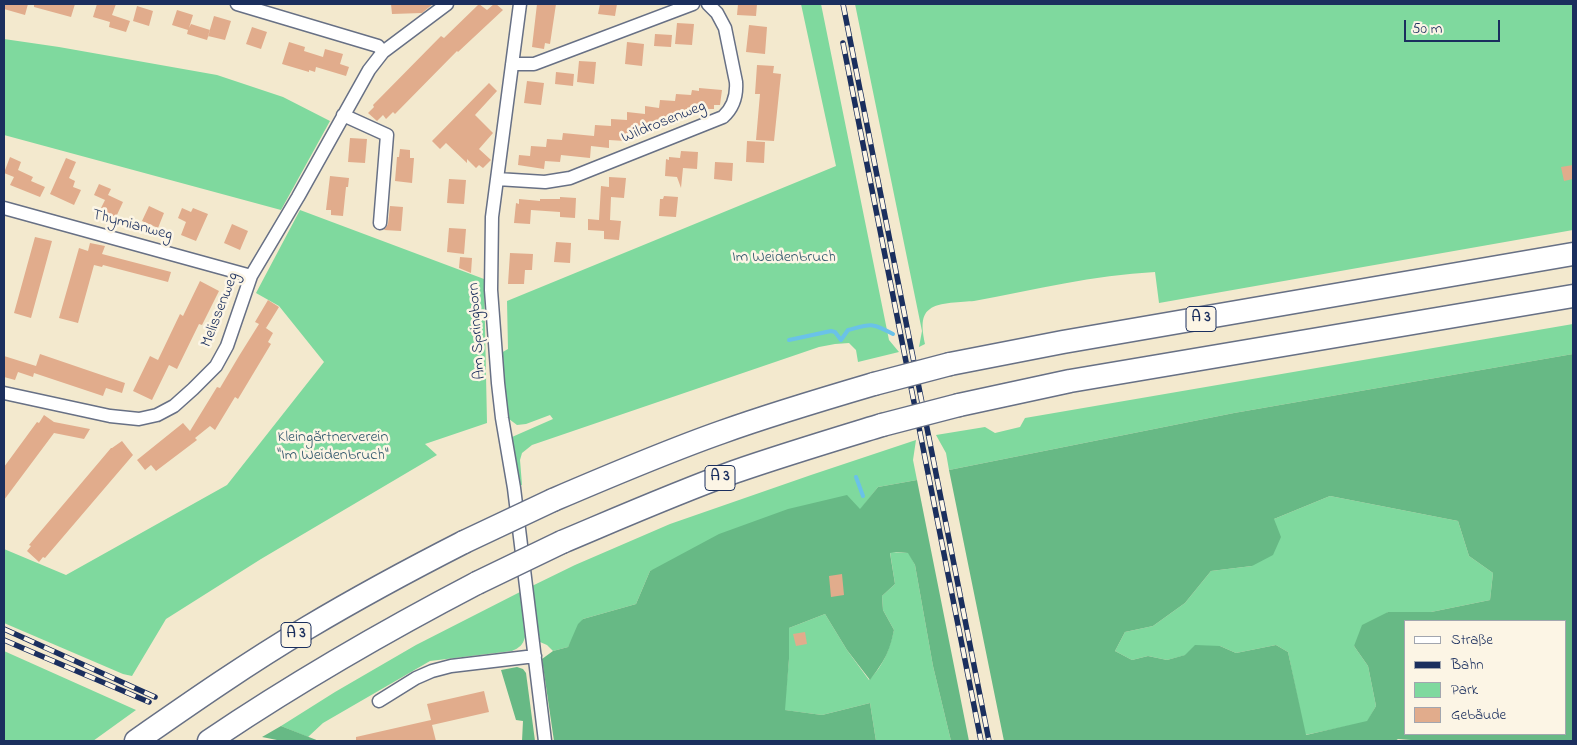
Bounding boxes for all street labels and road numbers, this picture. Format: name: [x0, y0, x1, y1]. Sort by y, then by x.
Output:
street label: Wildrosenweg: [619, 97, 709, 149]
street label: Thymianweg: [90, 206, 174, 246]
street label: Melissenweg: [198, 270, 244, 350]
street label: Am Springborn: [465, 282, 491, 380]
road number: A 3: [1186, 306, 1216, 332]
road number: A 3: [705, 466, 735, 490]
road number: A 3: [281, 622, 311, 648]

